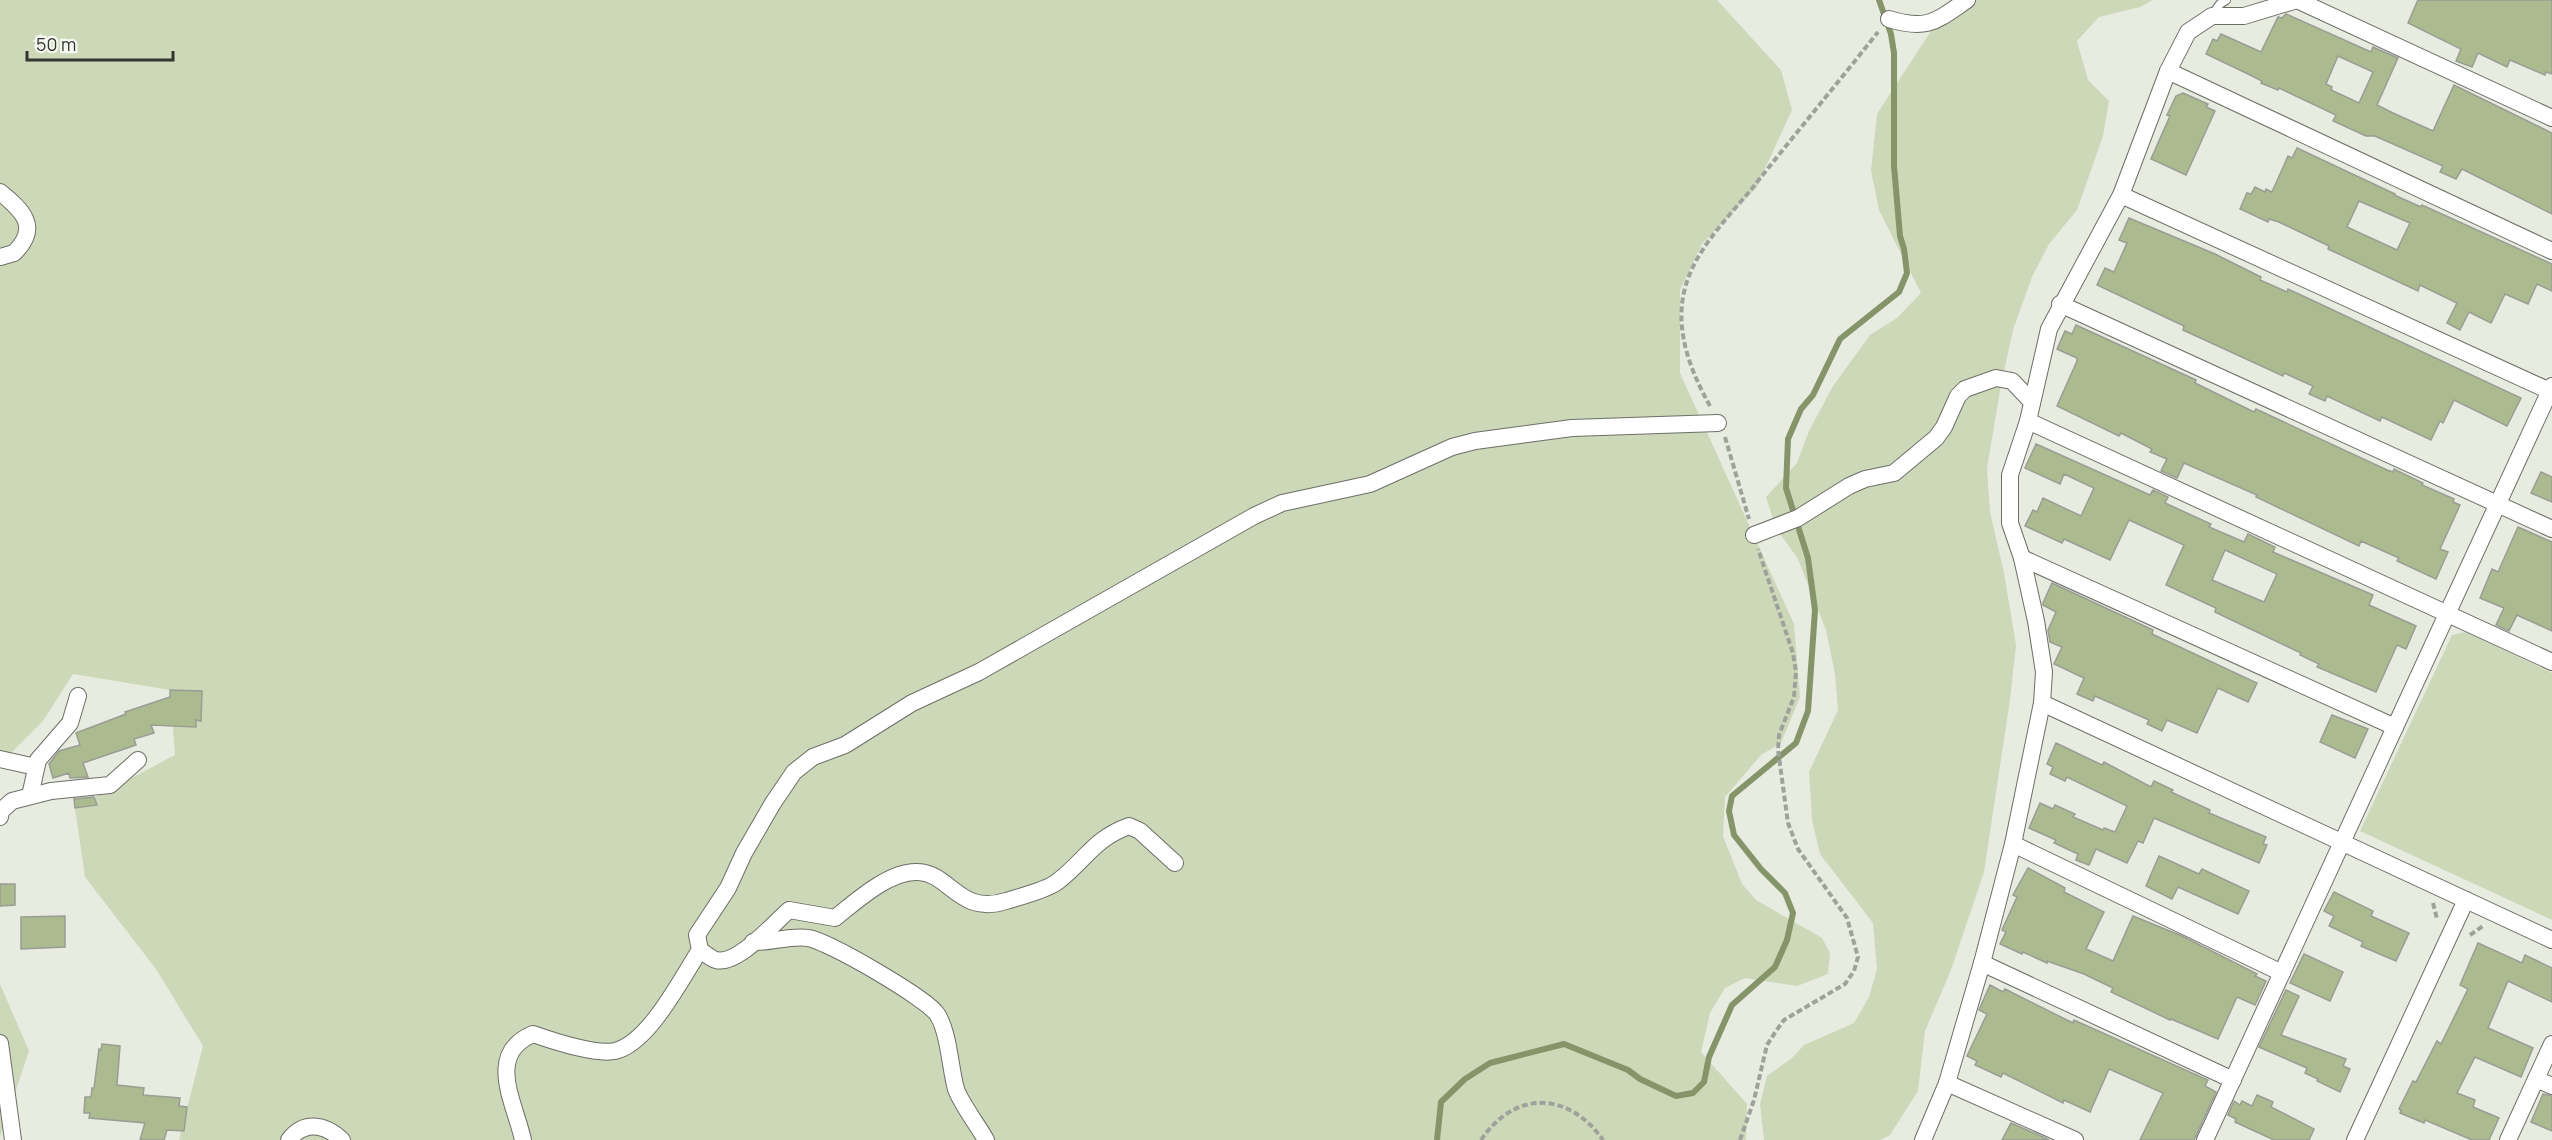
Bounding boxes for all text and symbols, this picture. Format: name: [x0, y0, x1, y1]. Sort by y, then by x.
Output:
scale bar: [27, 24, 172, 62]
text: 50 m: [36, 32, 76, 56]

